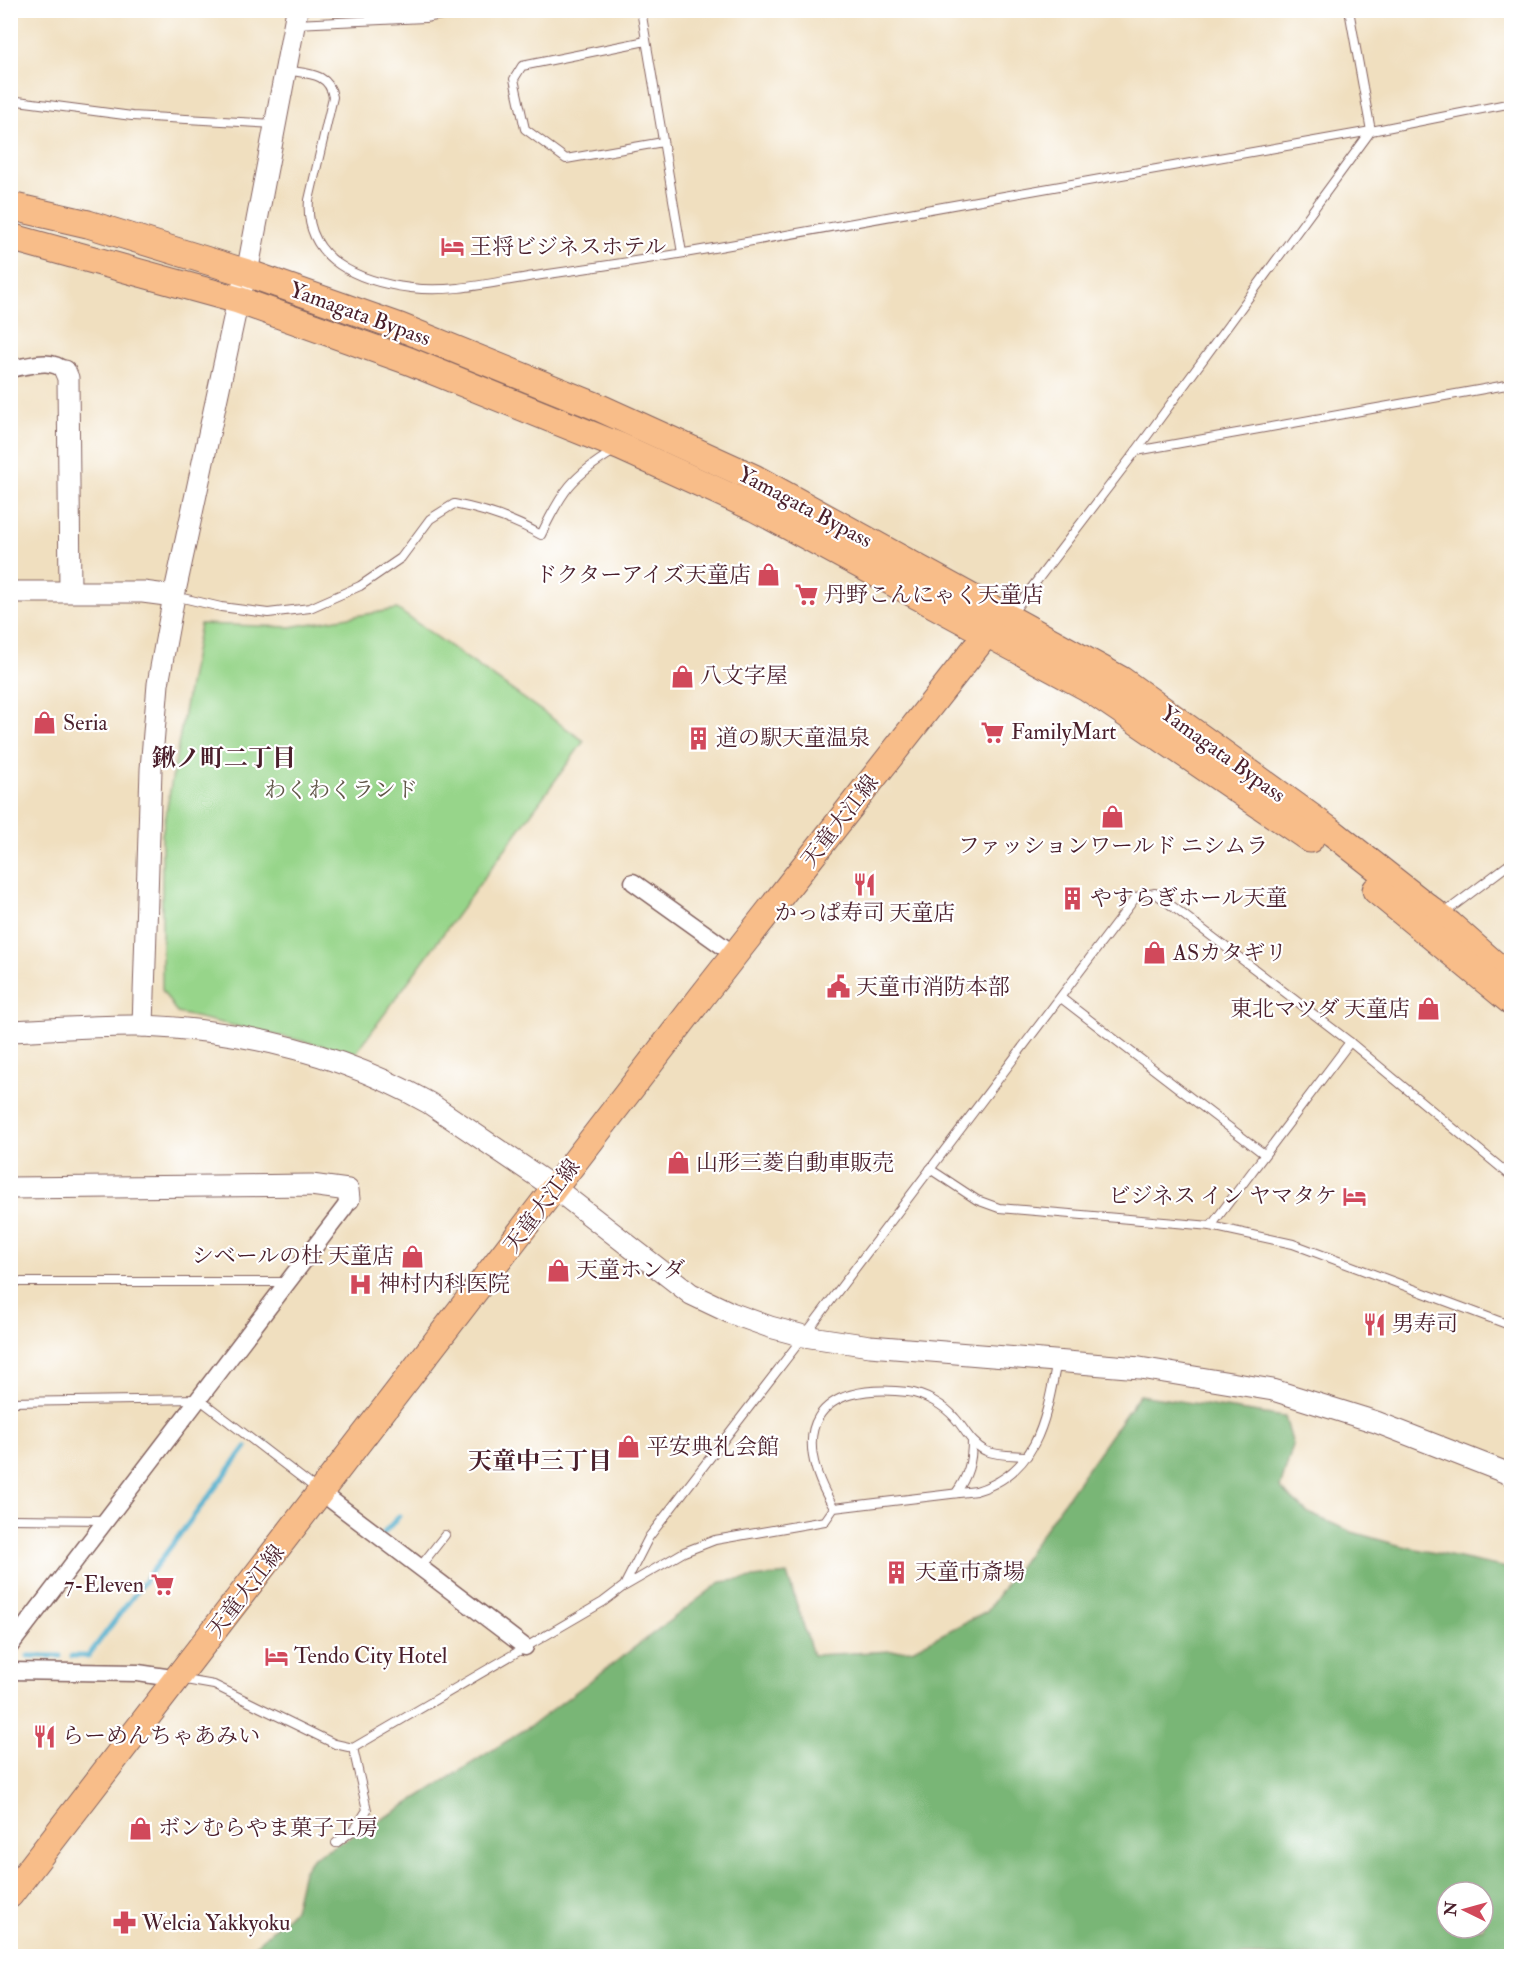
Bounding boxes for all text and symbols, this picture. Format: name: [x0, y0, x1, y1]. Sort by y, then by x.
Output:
place label: 王将ビジネスホテル: [470, 233, 666, 261]
hotel icon: 王将ビジネスホテル: [439, 234, 465, 260]
street label: Yamagata Bypass: [285, 275, 434, 353]
street label: Yamagata Bypass: [733, 460, 877, 555]
place label: ドクターアイズ天童店: [535, 561, 751, 589]
shop icon: ドクターアイズ天童店: [756, 562, 782, 588]
place label: 丹野こんにゃく天童店: [824, 581, 1044, 609]
supermarket icon: 丹野こんにゃく天童店: [793, 582, 819, 608]
place label: 八文字屋: [700, 662, 788, 690]
shop icon: 八文字屋: [669, 663, 695, 689]
street label: Yamagata Bypass: [1154, 699, 1291, 810]
place label: Seria: [63, 709, 108, 737]
shop icon: Seria: [32, 710, 58, 736]
place label: FamilyMart: [1011, 718, 1116, 746]
supermarket icon: FamilyMart: [980, 719, 1006, 745]
place label: 道の駅天童温泉: [716, 724, 870, 752]
building icon: 道の駅天童温泉: [685, 725, 711, 751]
district label: 鍬ノ町二丁目: [152, 743, 296, 774]
street label: 天童大江線: [795, 769, 885, 873]
park label: わくわくランド: [264, 776, 418, 804]
shop icon: ファッションワールド ニシムラ: [1100, 804, 1126, 830]
place label: ファッションワールド ニシムラ: [958, 832, 1268, 860]
restaurant icon: かっぱ寿司 天童店: [852, 871, 878, 897]
place label: やすらぎホール天童: [1090, 884, 1288, 912]
building icon: やすらぎホール天童: [1059, 885, 1085, 911]
place label: かっぱ寿司 天童店: [775, 899, 955, 927]
place label: ASカタギリ: [1172, 939, 1287, 967]
shop icon: ASカタギリ: [1142, 940, 1168, 966]
place label: 天童市消防本部: [856, 973, 1010, 1001]
public building icon: 天童市消防本部: [825, 974, 851, 1000]
place label: 東北マツダ 天童店: [1230, 995, 1410, 1023]
shop icon: 東北マツダ 天童店: [1415, 996, 1441, 1022]
place label: 山形三菱自動車販売: [696, 1149, 894, 1177]
shop icon: 山形三菱自動車販売: [665, 1150, 691, 1176]
street label: 天童大江線: [498, 1154, 586, 1258]
place label: ビジネス イン ヤマタケ: [1108, 1182, 1337, 1210]
hotel icon: ビジネス イン ヤマタケ: [1342, 1183, 1368, 1209]
place label: シベールの杜 天童店: [192, 1242, 394, 1270]
shop icon: シベールの杜 天童店: [399, 1243, 425, 1269]
place label: 天童ホンダ: [576, 1256, 685, 1284]
shop icon: 天童ホンダ: [545, 1257, 571, 1283]
place label: 神村内科医院: [378, 1270, 510, 1298]
hospital icon: 神村内科医院: [347, 1271, 373, 1297]
place label: 男寿司: [1392, 1310, 1458, 1338]
restaurant icon: 男寿司: [1361, 1311, 1387, 1337]
place label: 平安典礼会館: [647, 1433, 779, 1461]
shop icon: 平安典礼会館: [616, 1434, 642, 1460]
district label: 天童中三丁目: [468, 1446, 612, 1477]
street label: 天童大江線: [201, 1539, 291, 1643]
place label: 天童市斎場: [915, 1558, 1025, 1586]
building icon: 天童市斎場: [884, 1559, 910, 1585]
place label: 7-Eleven: [64, 1571, 144, 1599]
supermarket icon: 7-Eleven: [149, 1572, 175, 1598]
place label: Tendo City Hotel: [294, 1642, 448, 1670]
hotel icon: Tendo City Hotel: [263, 1643, 289, 1669]
place label: らーめんちゃあみい: [62, 1722, 260, 1750]
restaurant icon: らーめんちゃあみい: [31, 1723, 57, 1749]
place label: ボンむらやま菓子工房: [158, 1814, 378, 1842]
shop icon: ボンむらやま菓子工房: [127, 1815, 153, 1841]
north arrow: [1435, 1880, 1495, 1940]
text: N: [1440, 1900, 1462, 1918]
place label: Welcia Yakkyoku: [141, 1909, 291, 1937]
pharmacy icon: Welcia Yakkyoku: [111, 1910, 137, 1936]

